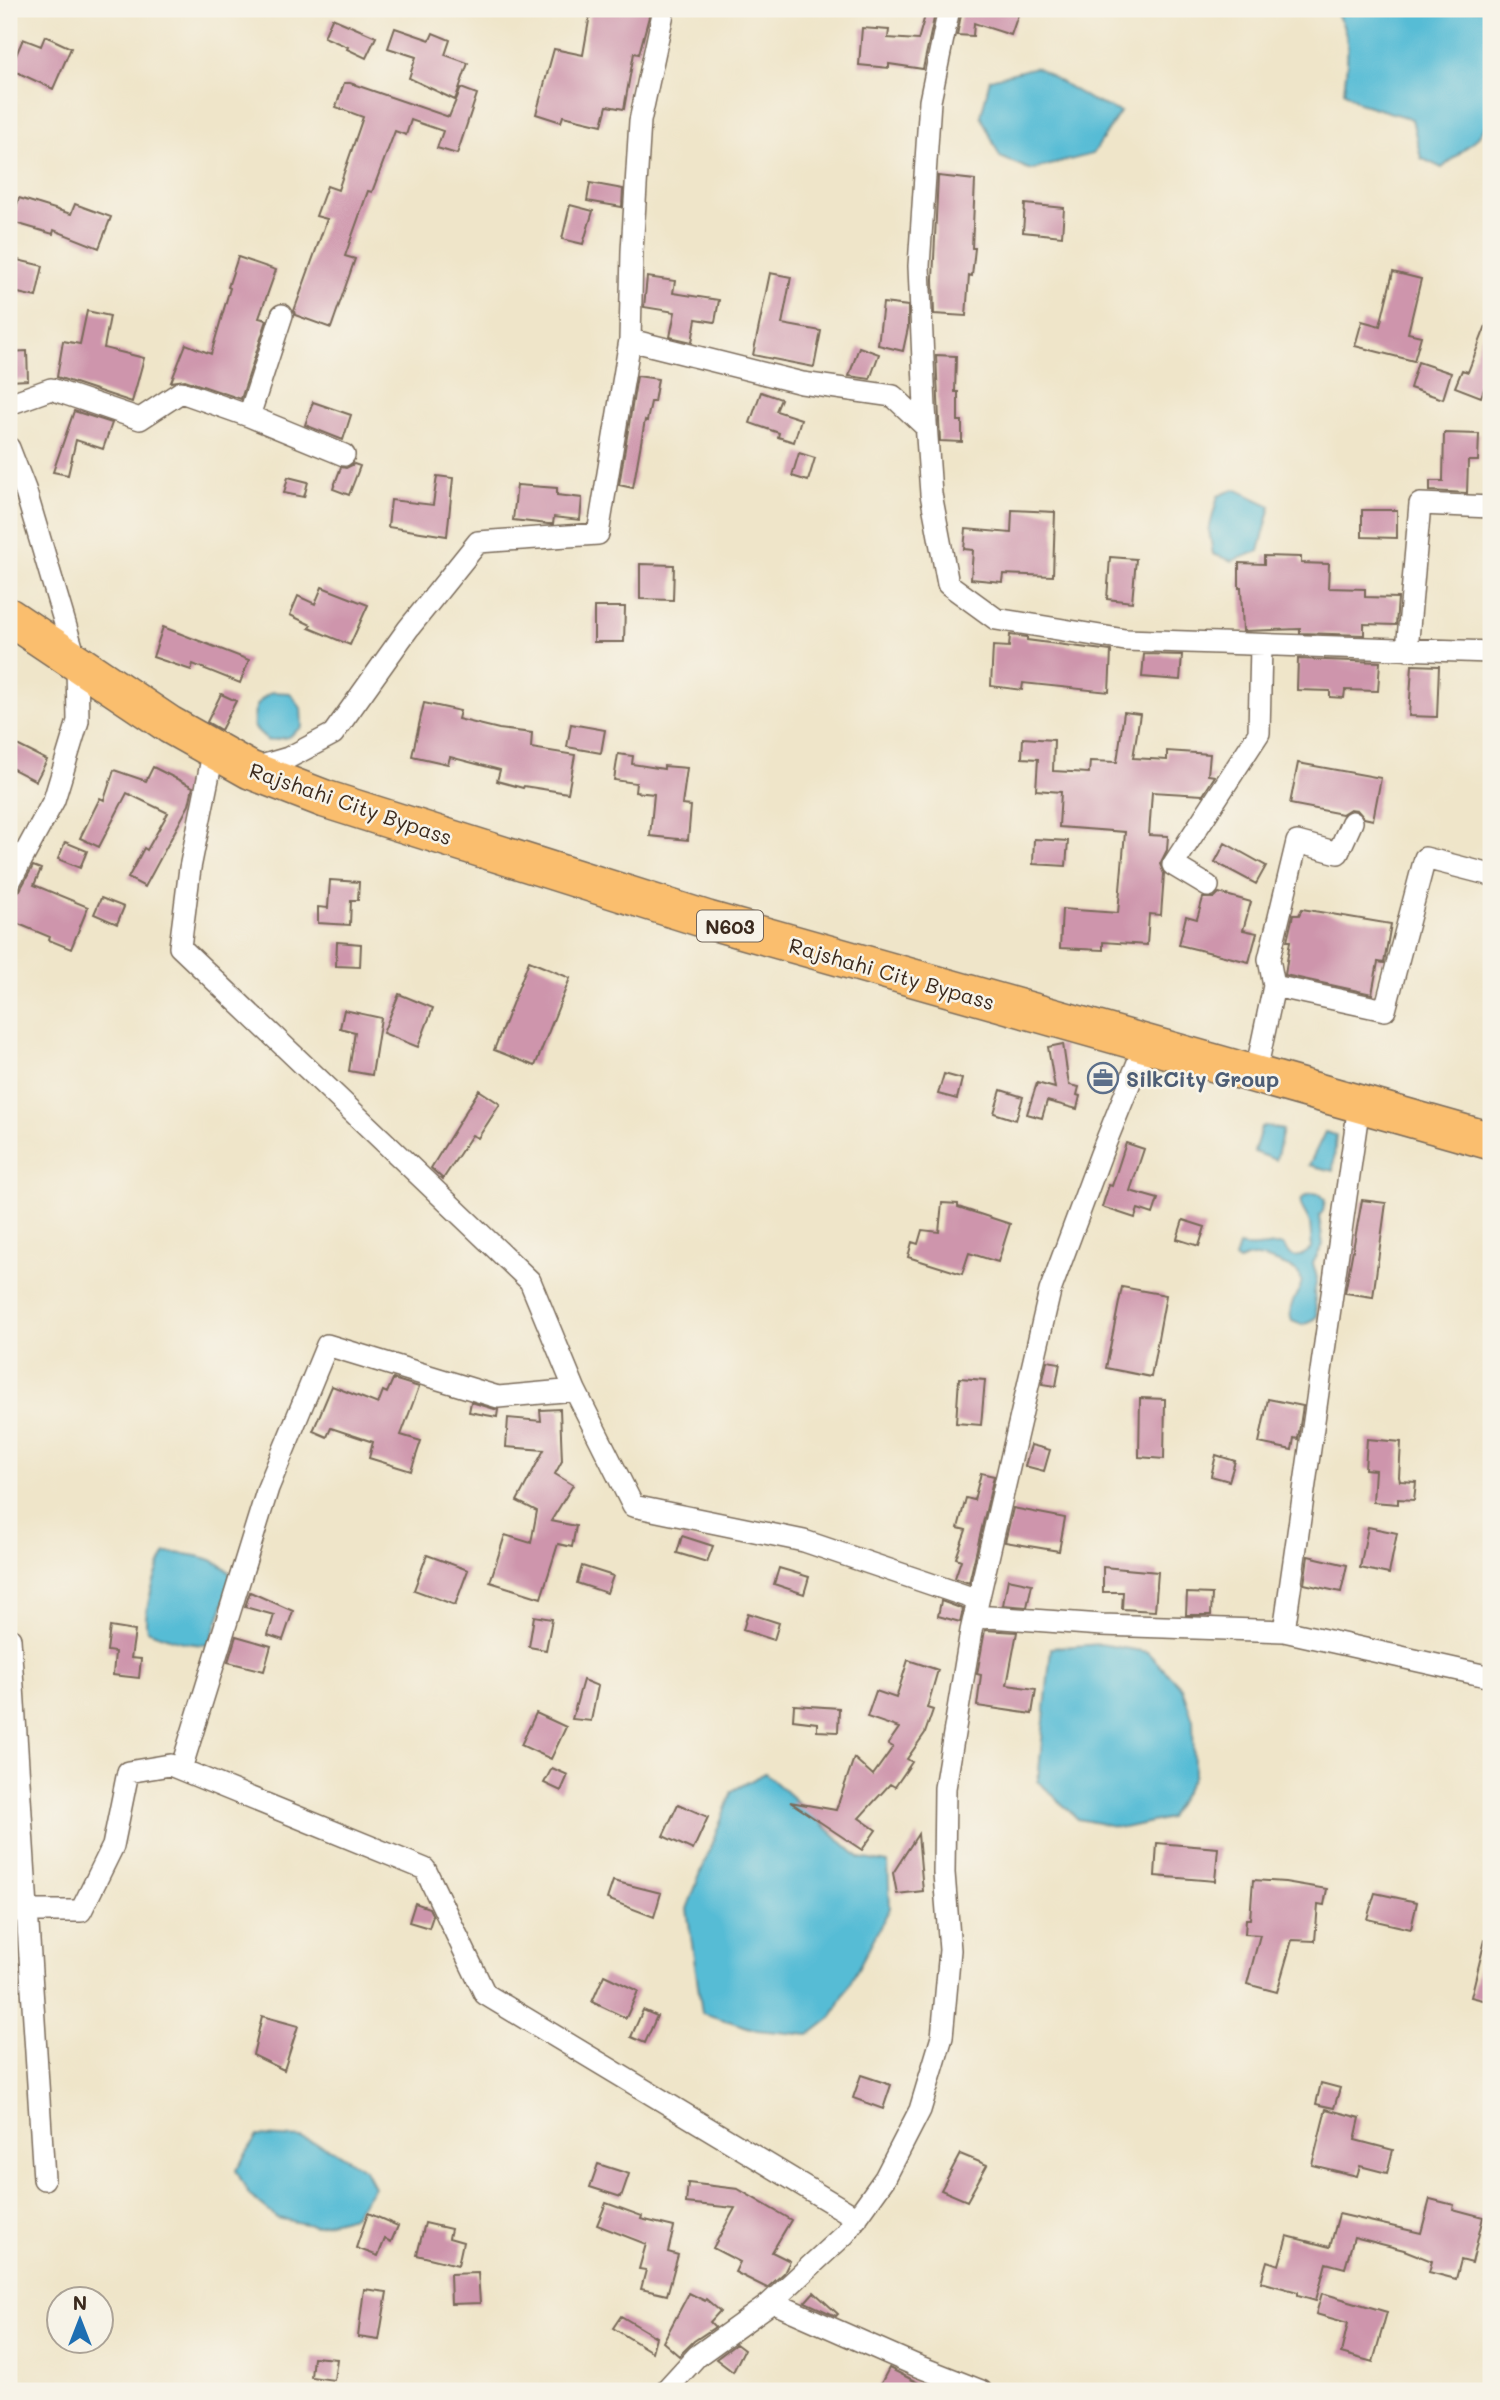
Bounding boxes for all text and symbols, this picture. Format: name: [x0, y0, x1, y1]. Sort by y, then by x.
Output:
street label: Rajshahi City Bypass: [246, 756, 456, 850]
road number: N603: [697, 910, 763, 942]
street label: Rajshahi City Bypass: [786, 931, 998, 1015]
office icon: SilkCity Group: [1086, 1061, 1120, 1095]
place label: SilkCity Group: [1126, 1065, 1279, 1093]
north arrow: [46, 2284, 116, 2354]
text: N: [73, 2290, 87, 2315]

